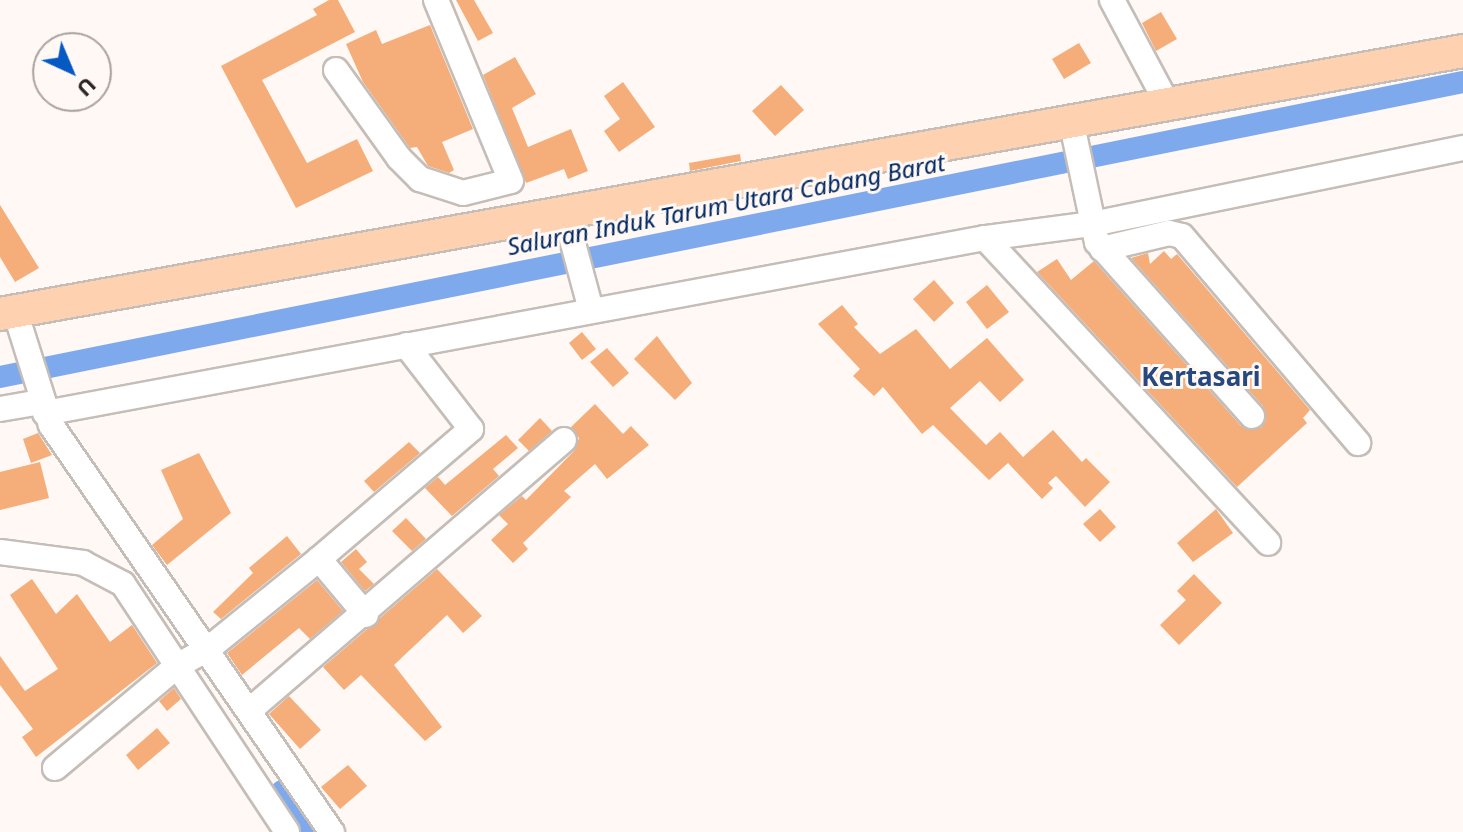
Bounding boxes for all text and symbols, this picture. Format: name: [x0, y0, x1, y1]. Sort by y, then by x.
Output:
north arrow: [32, 32, 112, 112]
text: U: [71, 71, 104, 104]
water label: Saluran Induk Tarum Utara Cabang Barat: [505, 147, 947, 261]
district label: Kertasari: [1141, 361, 1261, 393]

